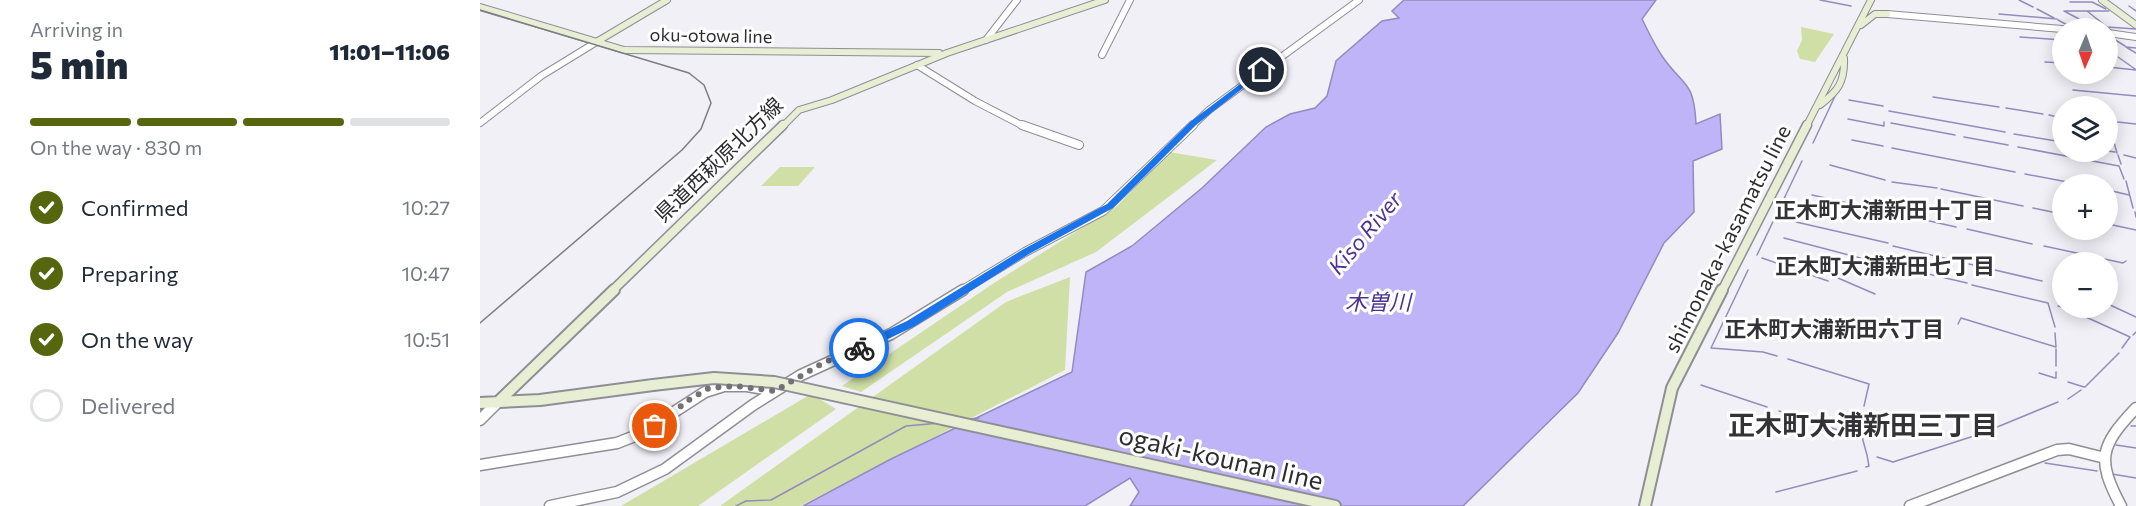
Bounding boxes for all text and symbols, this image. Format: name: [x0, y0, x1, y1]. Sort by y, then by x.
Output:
text: Arriving in: [30, 17, 123, 41]
north arrow: [2052, 18, 2118, 84]
map controls: [2052, 18, 2118, 318]
street label: oku-otowa line: [650, 23, 772, 47]
text: 11:01–11:06: [329, 38, 450, 65]
text: 5 min: [30, 39, 128, 87]
pin: [1236, 44, 1287, 95]
icon: home: [1245, 53, 1278, 86]
street label: 県道西萩原北方線: [649, 92, 787, 226]
button: layers: [2052, 96, 2118, 162]
street label: shimonaka-kasamatsu line: [1658, 120, 1795, 356]
text: On the way · 830 m: [30, 135, 202, 159]
button: +: [2052, 174, 2118, 240]
water label: Kiso River: [1322, 185, 1408, 280]
icon: check: [30, 191, 63, 224]
text: Confirmed: [81, 194, 188, 221]
text: 10:27: [402, 195, 450, 219]
district label: 正木町大浦新田十丁目: [1774, 196, 1994, 223]
district label: 正木町大浦新田七丁目: [1775, 252, 1995, 279]
button: −: [2052, 252, 2118, 318]
icon: check: [30, 257, 63, 290]
text: Preparing: [81, 260, 178, 287]
text: 10:47: [402, 261, 450, 285]
water label: 木曽川: [1345, 288, 1413, 315]
district label: 正木町大浦新田六丁目: [1724, 315, 1944, 342]
courier: [829, 318, 889, 378]
icon: check: [30, 323, 63, 356]
text: On the way: [81, 326, 193, 353]
text: 10:51: [404, 327, 450, 351]
icon: bike: [843, 332, 876, 365]
text: Delivered: [81, 392, 175, 419]
pin: [629, 400, 680, 451]
district label: 正木町大浦新田三丁目: [1728, 408, 1998, 441]
icon: bag: [638, 409, 671, 442]
street label: ogaki-kounan line: [1116, 418, 1326, 495]

